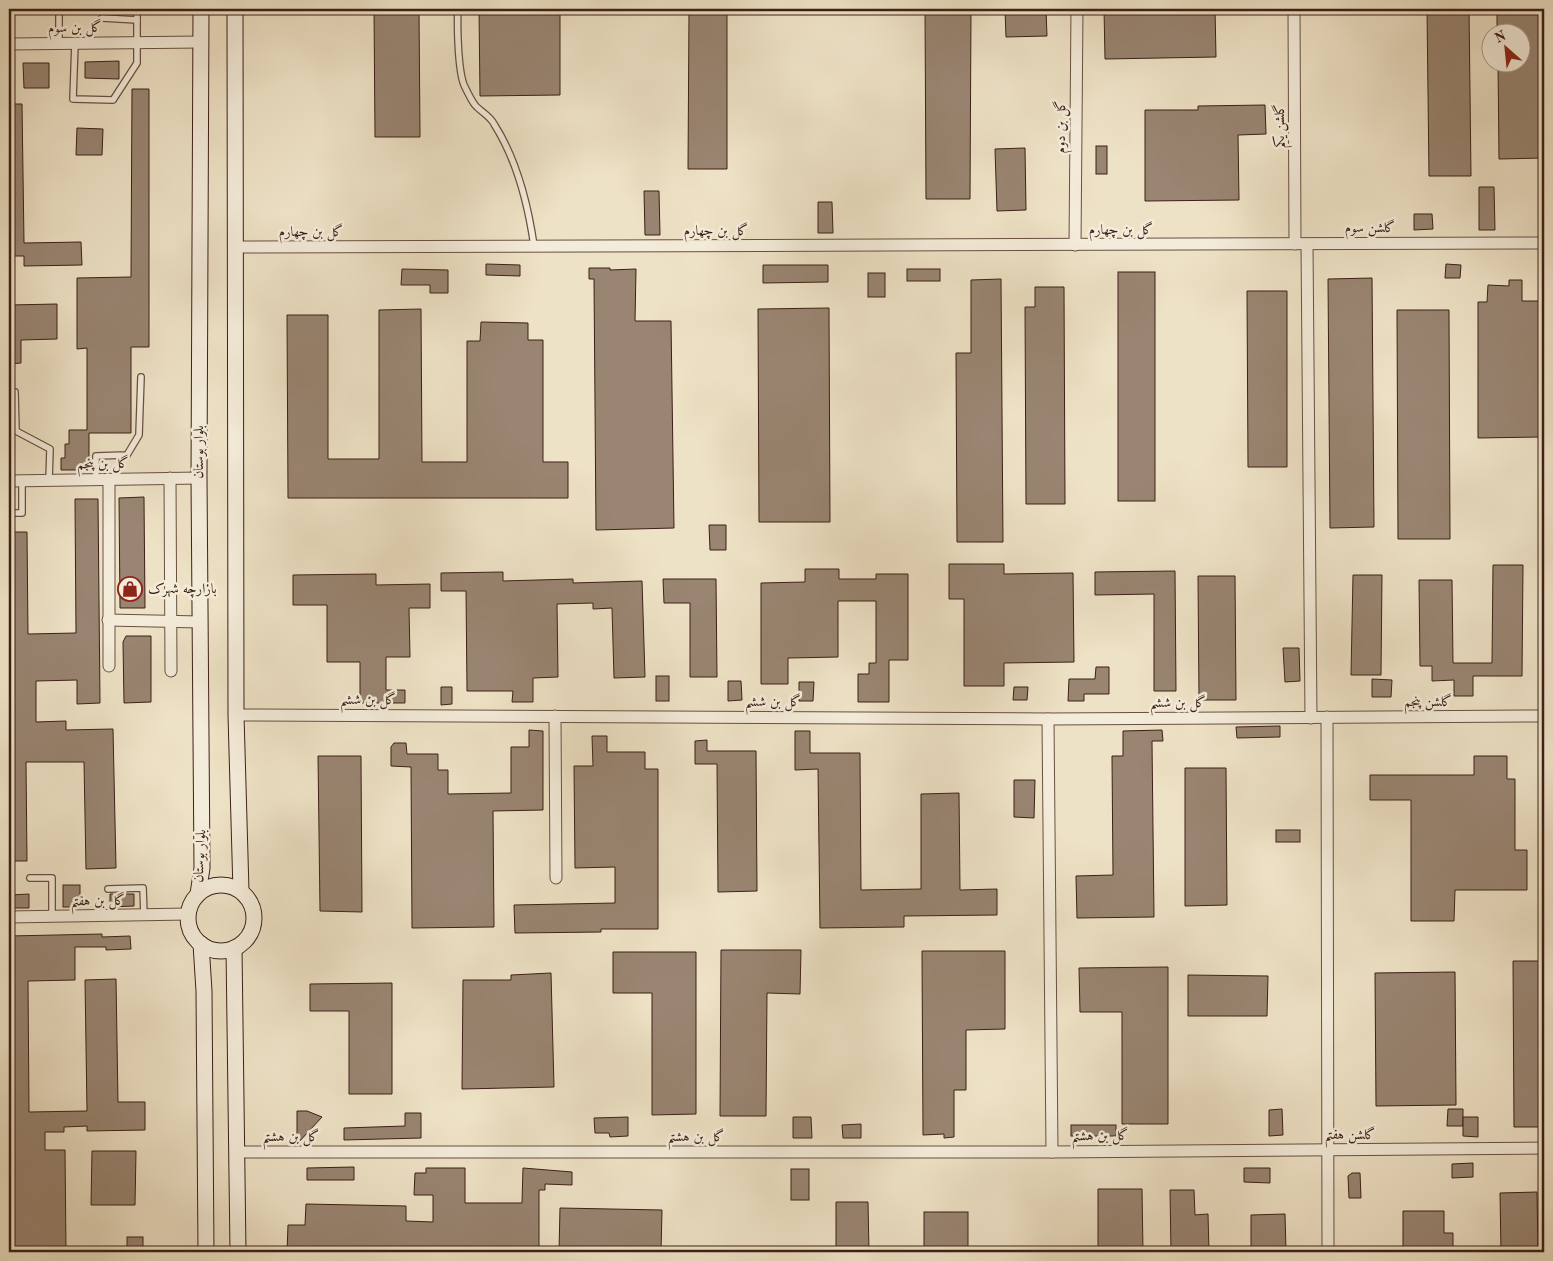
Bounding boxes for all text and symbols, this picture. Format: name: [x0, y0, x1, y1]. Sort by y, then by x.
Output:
street label: گل بن سوم: [48, 19, 102, 40]
north arrow: [1480, 22, 1530, 72]
text: N: [1493, 29, 1509, 46]
street label: گل بن دوم: [1052, 100, 1073, 154]
street label: گلشن یکم: [1271, 104, 1293, 148]
street label: گلشن سوم: [1345, 219, 1395, 240]
street label: گل بن چهارم: [1089, 221, 1153, 242]
street label: گل بن چهارم: [684, 222, 748, 243]
street label: گل بن چهارم: [279, 223, 343, 244]
street label: بلوار بوستان: [192, 425, 207, 479]
street label: گل بن پنجم: [77, 455, 129, 477]
shop icon: بازارچه شهرک: [117, 576, 143, 602]
place label: بازارچه شهرک: [148, 582, 217, 598]
street label: گل بن ششم: [340, 691, 396, 713]
street label: گل بن ششم: [745, 693, 801, 715]
street label: گلشن پنجم: [1404, 693, 1452, 715]
street label: گل بن ششم: [1150, 694, 1206, 716]
street label: بلوار بوستان: [192, 829, 209, 883]
street label: گل بن هفتم: [71, 892, 125, 914]
street label: گلشن هفتم: [1325, 1126, 1375, 1148]
street label: گل بن هشتم: [1071, 1127, 1129, 1149]
street label: گل بن هشتم: [262, 1128, 320, 1150]
street label: گل بن هشتم: [667, 1128, 725, 1150]

